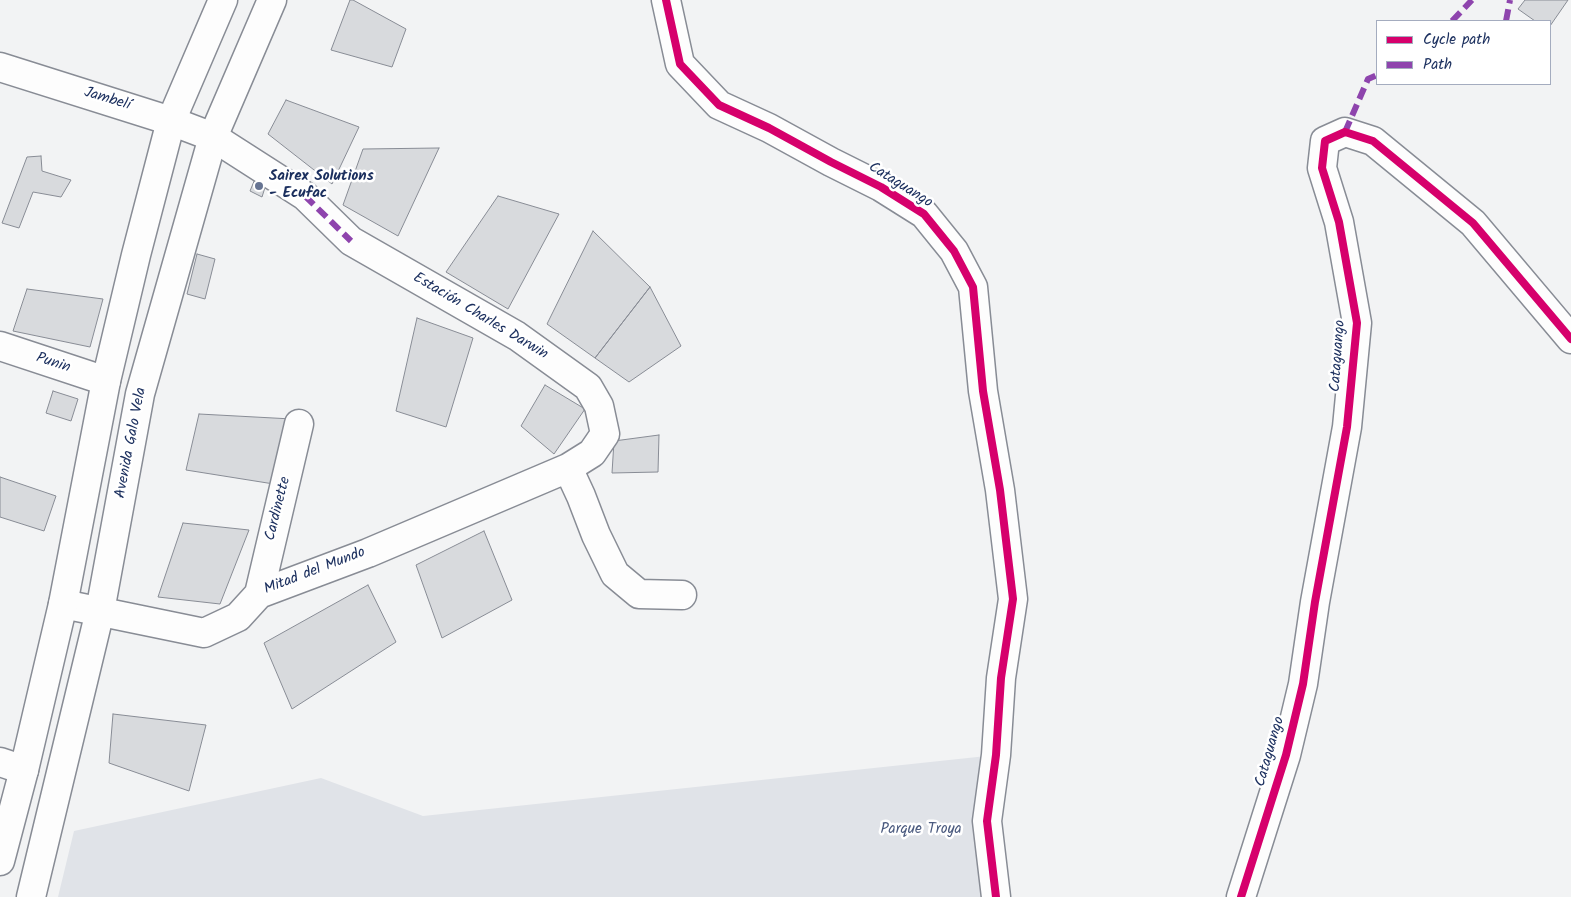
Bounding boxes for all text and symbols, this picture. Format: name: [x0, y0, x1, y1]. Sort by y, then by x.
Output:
legend: [1376, 20, 1551, 85]
text: Cycle path: [1423, 28, 1490, 52]
text: Path: [1423, 53, 1452, 77]
street label: Jambelí: [81, 84, 133, 116]
street label: Cataguango: [865, 159, 935, 213]
place label: Sairex Solutions - Ecufac: [269, 168, 374, 203]
marker: Sairex Solutions - Ecufac: [253, 180, 265, 192]
street label: Estación Charles Darwin: [409, 270, 551, 364]
street label: Cataguango: [1328, 319, 1350, 393]
street label: Punin: [34, 350, 72, 378]
street label: Avenida Galo Vela: [112, 386, 152, 500]
street label: Cardinette: [262, 475, 296, 543]
street label: Mitad del Mundo: [262, 544, 368, 600]
street label: Cataguango: [1252, 715, 1290, 789]
park label: Parque Troya: [880, 821, 962, 839]

